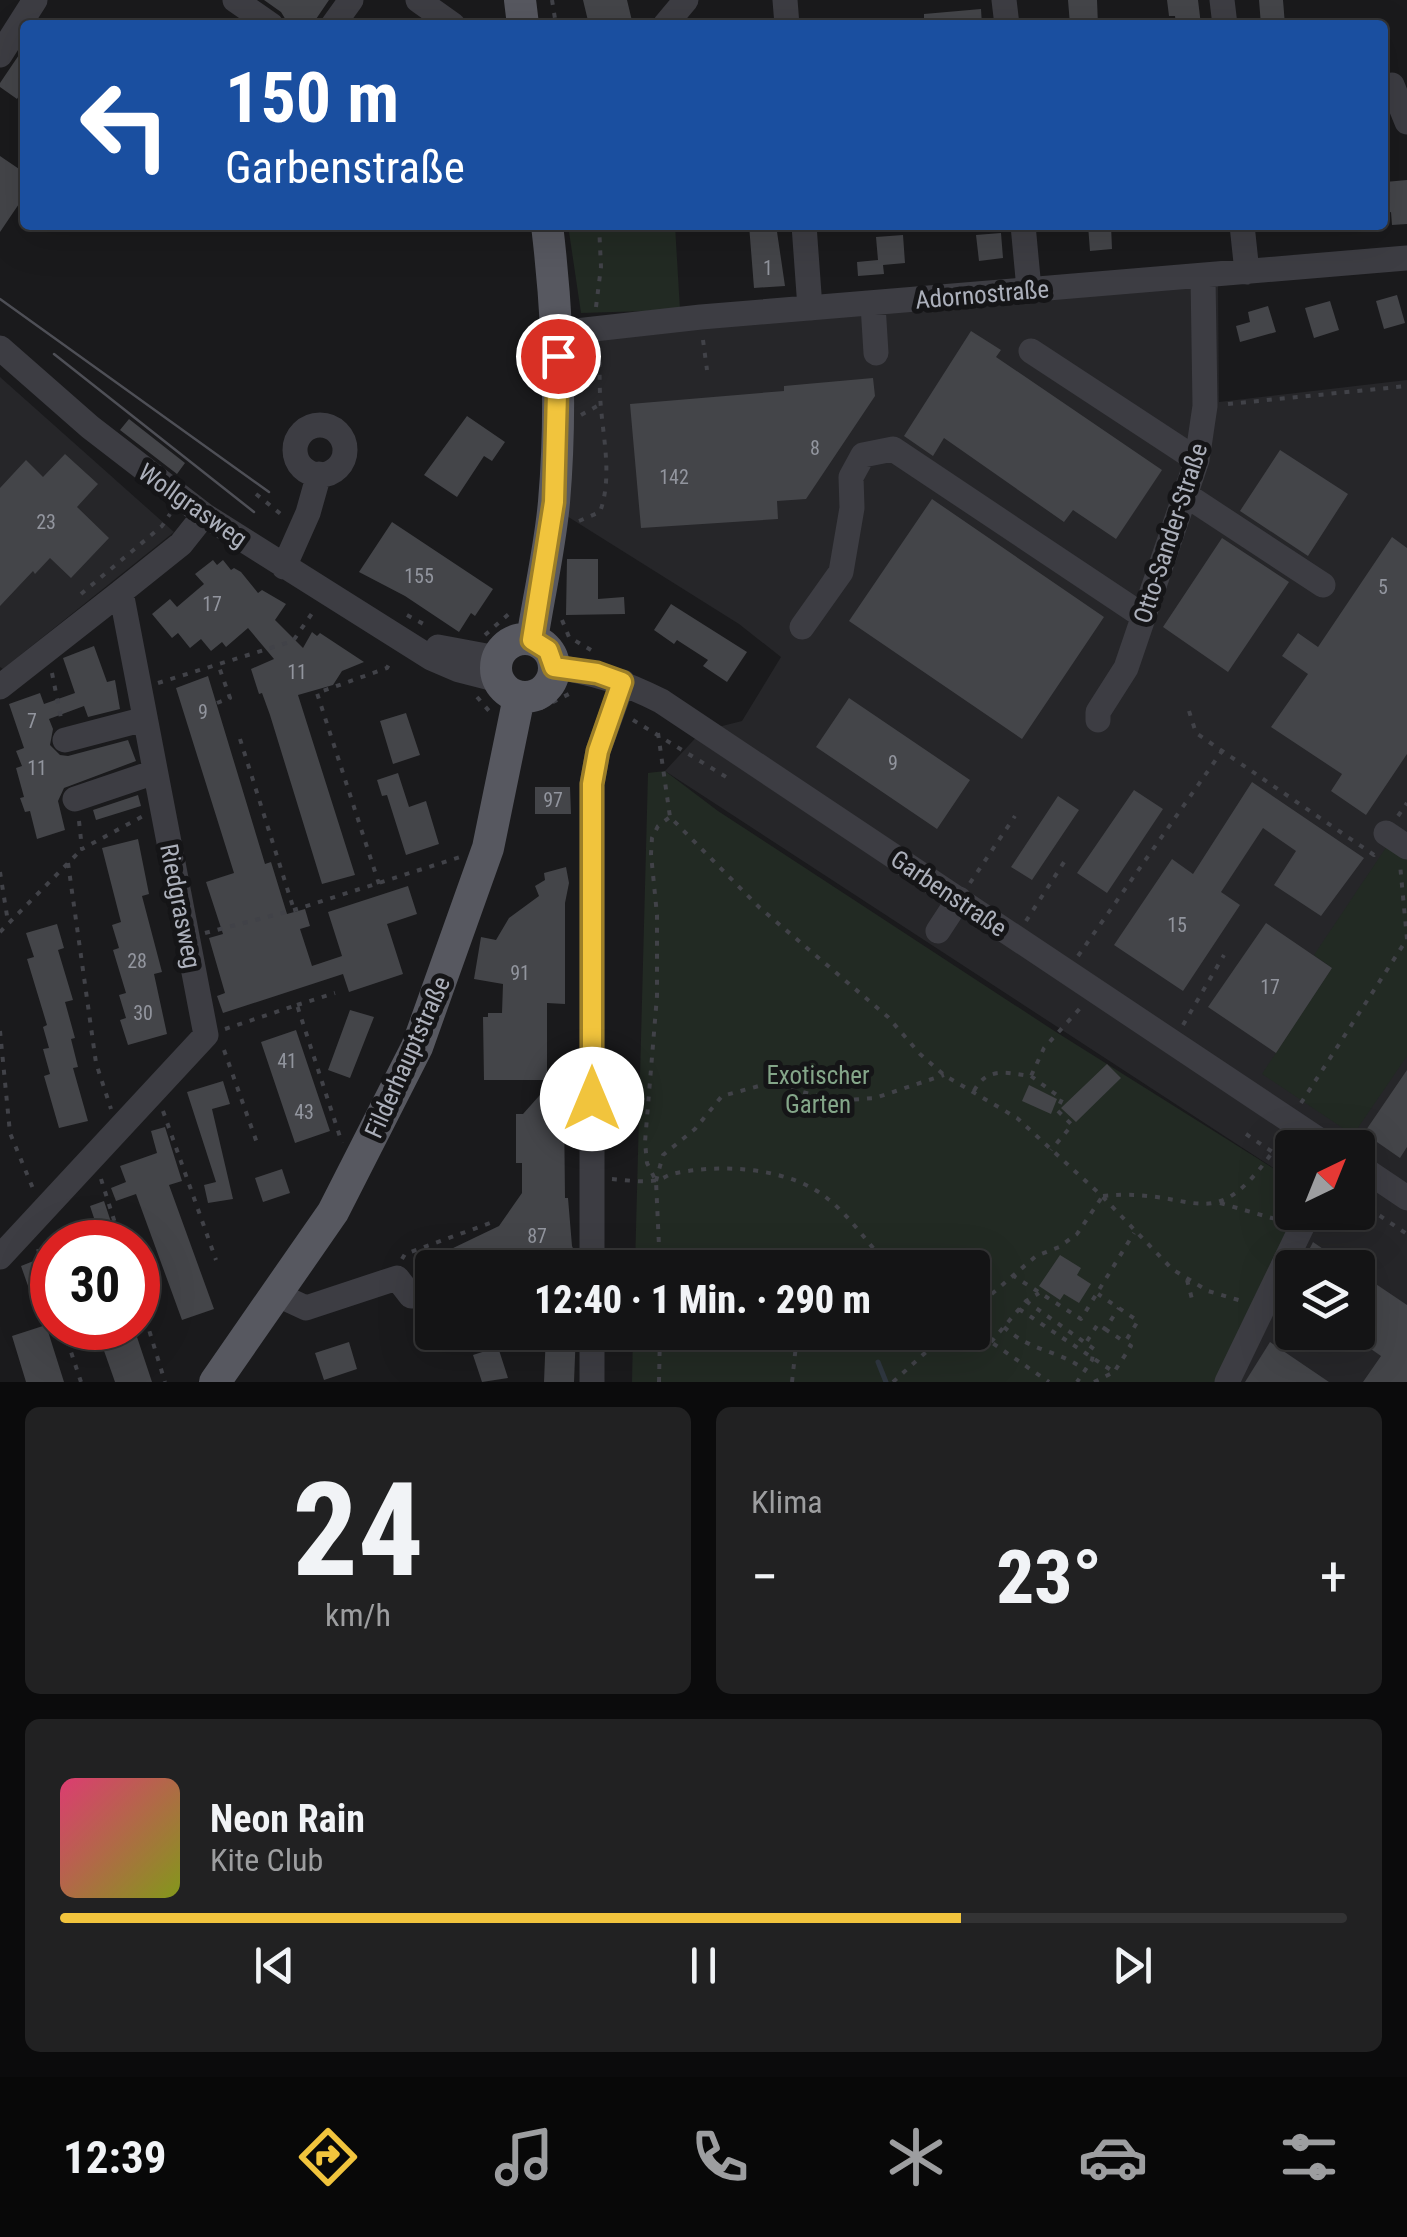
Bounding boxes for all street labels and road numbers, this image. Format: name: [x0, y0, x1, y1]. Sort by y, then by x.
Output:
street label: Adornostraße: [914, 274, 1050, 315]
street label: Otto-Sander-Straße: [1128, 439, 1213, 627]
street label: Wollgrasweg: [133, 457, 253, 553]
street label: Riedgrasweg: [154, 841, 207, 971]
street label: Garbenstraße: [885, 844, 1012, 943]
street label: Filderhauptstraße: [359, 972, 456, 1142]

